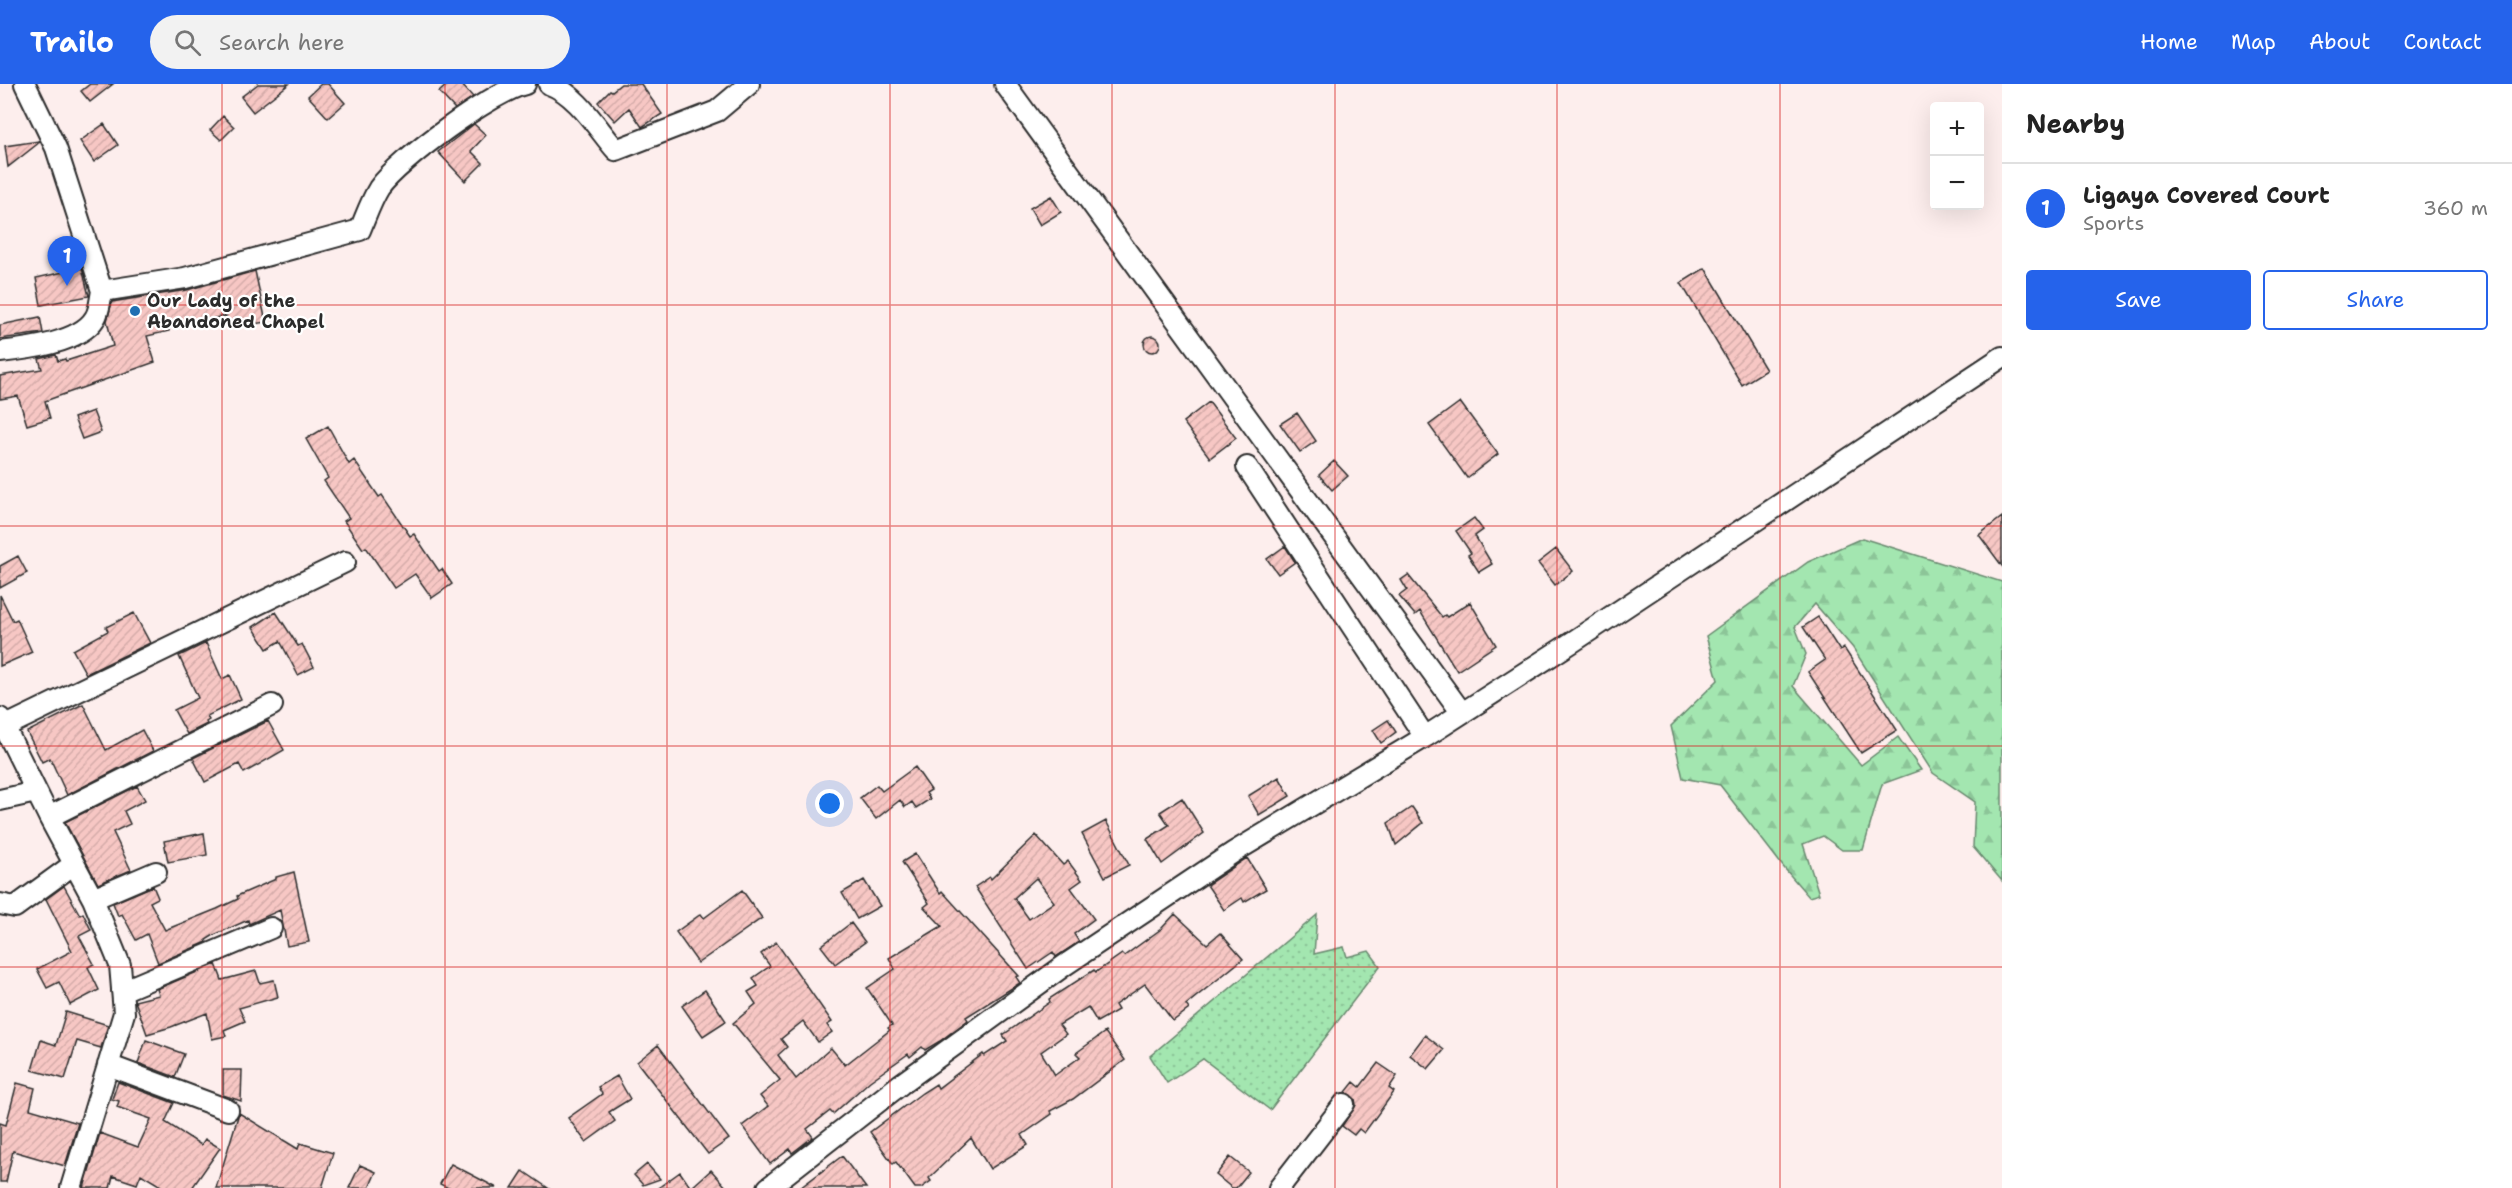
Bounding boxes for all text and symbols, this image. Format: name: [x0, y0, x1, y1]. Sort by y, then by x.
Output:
search box: [150, 15, 570, 69]
text: Trailo: [30, 23, 114, 61]
icon: search: [171, 26, 204, 59]
text: Search here: [219, 28, 345, 57]
text: Home: [2140, 28, 2198, 56]
text: Map: [2231, 28, 2276, 56]
text: About: [2309, 28, 2370, 56]
text: Contact: [2403, 28, 2482, 56]
map controls: [1930, 102, 1984, 210]
button: +: [1930, 102, 1984, 156]
text: Nearby: [2026, 106, 2125, 141]
button: −: [1930, 156, 1984, 210]
text: Ligaya Covered Court: [2083, 181, 2330, 210]
text: 1: [2041, 195, 2050, 221]
text: 360 m: [2423, 195, 2488, 221]
text: Sports: [2083, 210, 2144, 236]
pin: 1: [48, 236, 86, 286]
button: Save: [2026, 270, 2251, 330]
button: Share: [2263, 270, 2488, 330]
place label: Our Lady of the Abandoned Chapel: [147, 289, 324, 334]
marker: Our Lady of the Abandoned Chapel: [128, 304, 142, 318]
your location: [815, 789, 844, 818]

